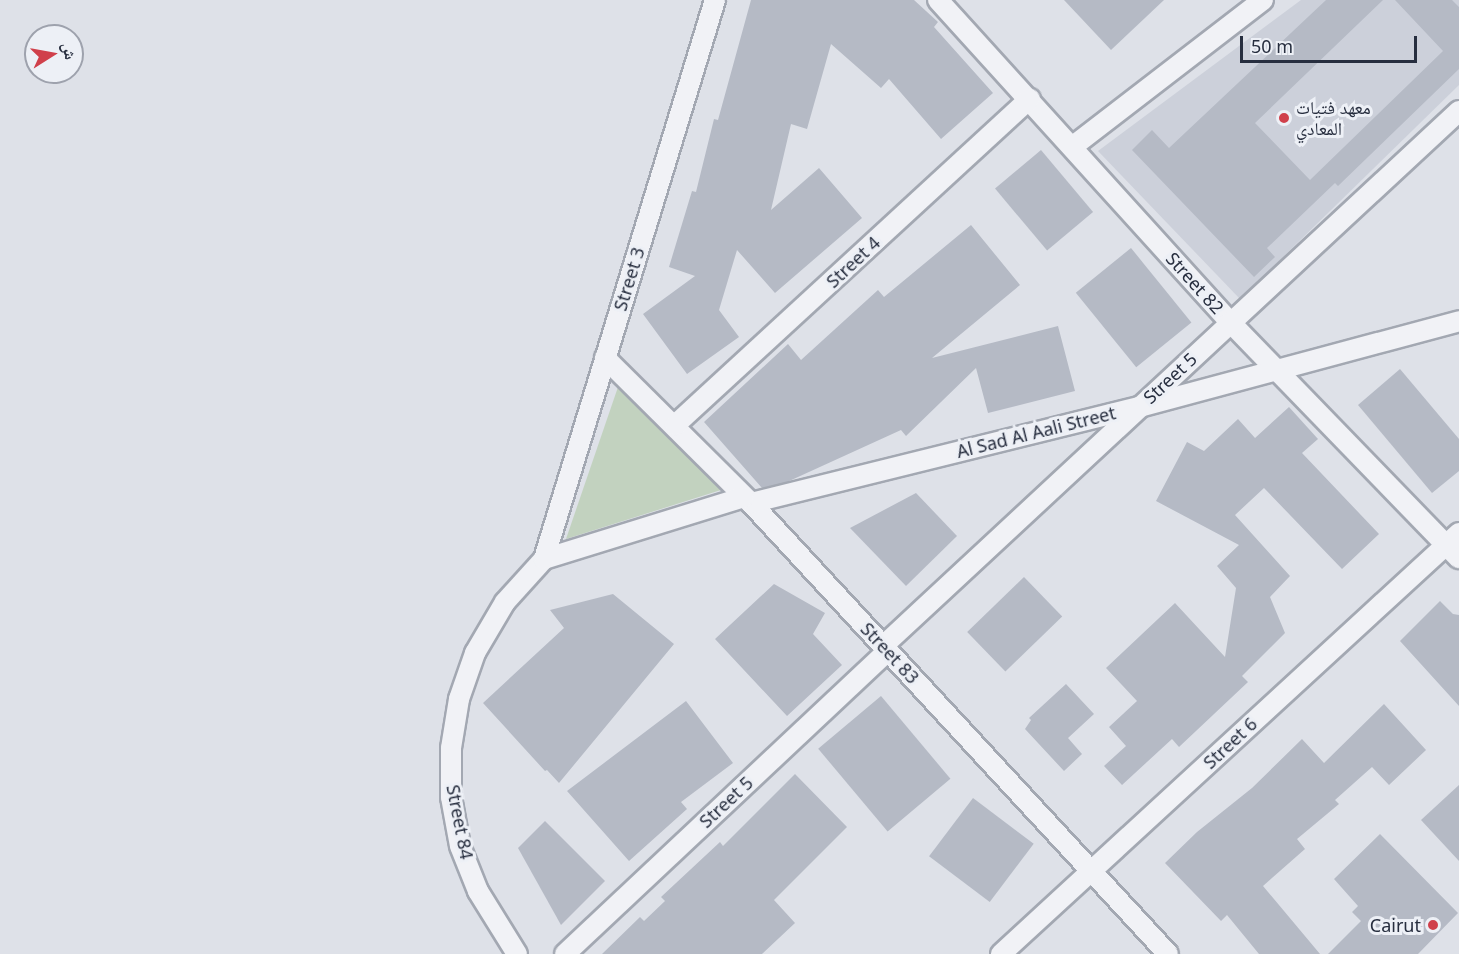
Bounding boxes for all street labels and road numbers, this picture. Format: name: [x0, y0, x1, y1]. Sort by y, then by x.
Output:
street label: Street 4: [822, 232, 884, 292]
street label: Street 3: [609, 245, 649, 313]
street label: Street 82: [1162, 248, 1228, 318]
street label: Street 5: [1139, 348, 1201, 408]
street label: Al Sad Al Aali Street: [954, 402, 1118, 462]
street label: Street 83: [856, 618, 924, 688]
street label: Street 6: [1199, 713, 1261, 773]
street label: Street 5: [695, 772, 757, 832]
street label: Street 84: [442, 783, 478, 861]

